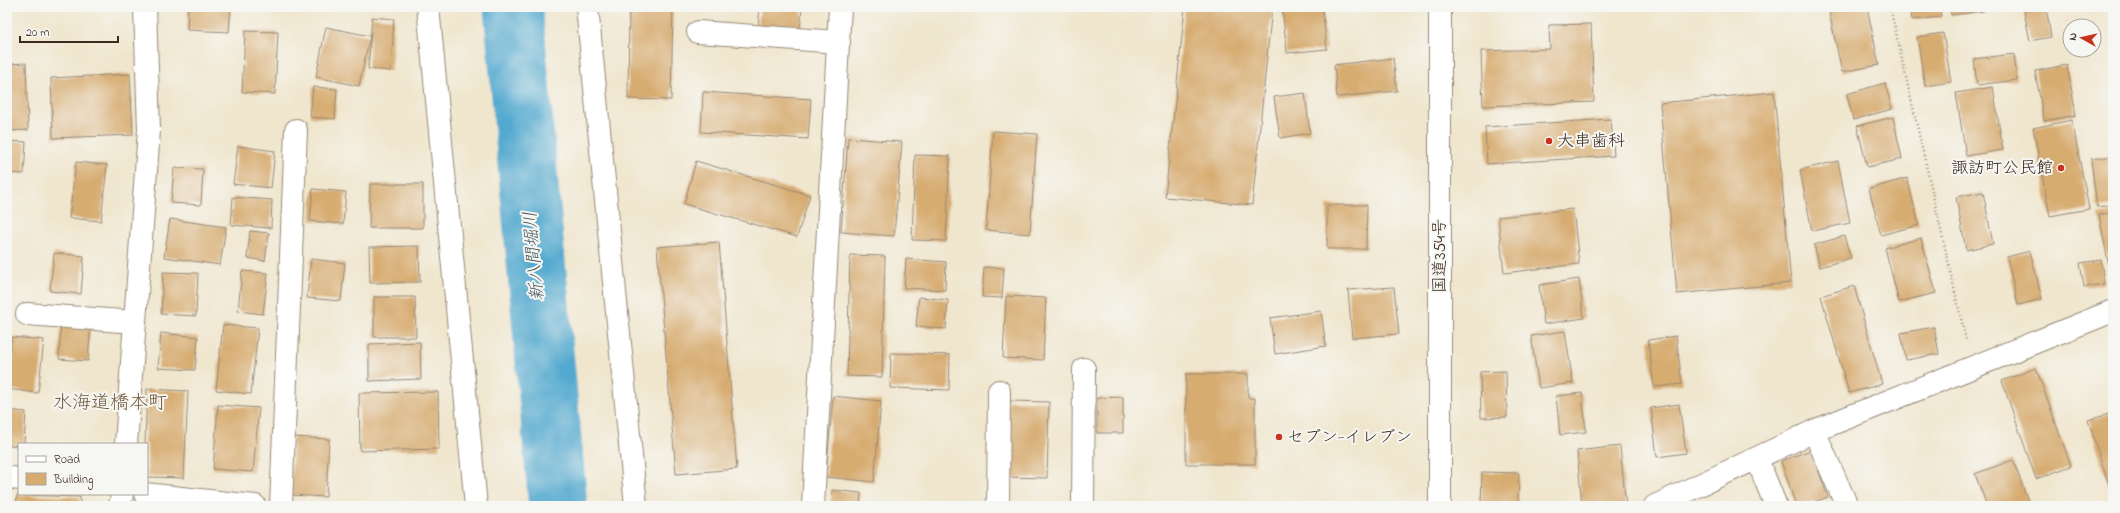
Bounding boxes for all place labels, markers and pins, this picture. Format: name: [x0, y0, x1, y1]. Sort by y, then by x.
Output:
place label: 大串歯科: [1557, 129, 1625, 154]
marker: 大串歯科: [1544, 136, 1554, 146]
place label: 諏訪町公民館: [1951, 156, 2053, 181]
marker: 諏訪町公民館: [2056, 163, 2066, 173]
place label: セブン-イレブン: [1287, 425, 1412, 450]
marker: セブン-イレブン: [1274, 432, 1284, 442]

